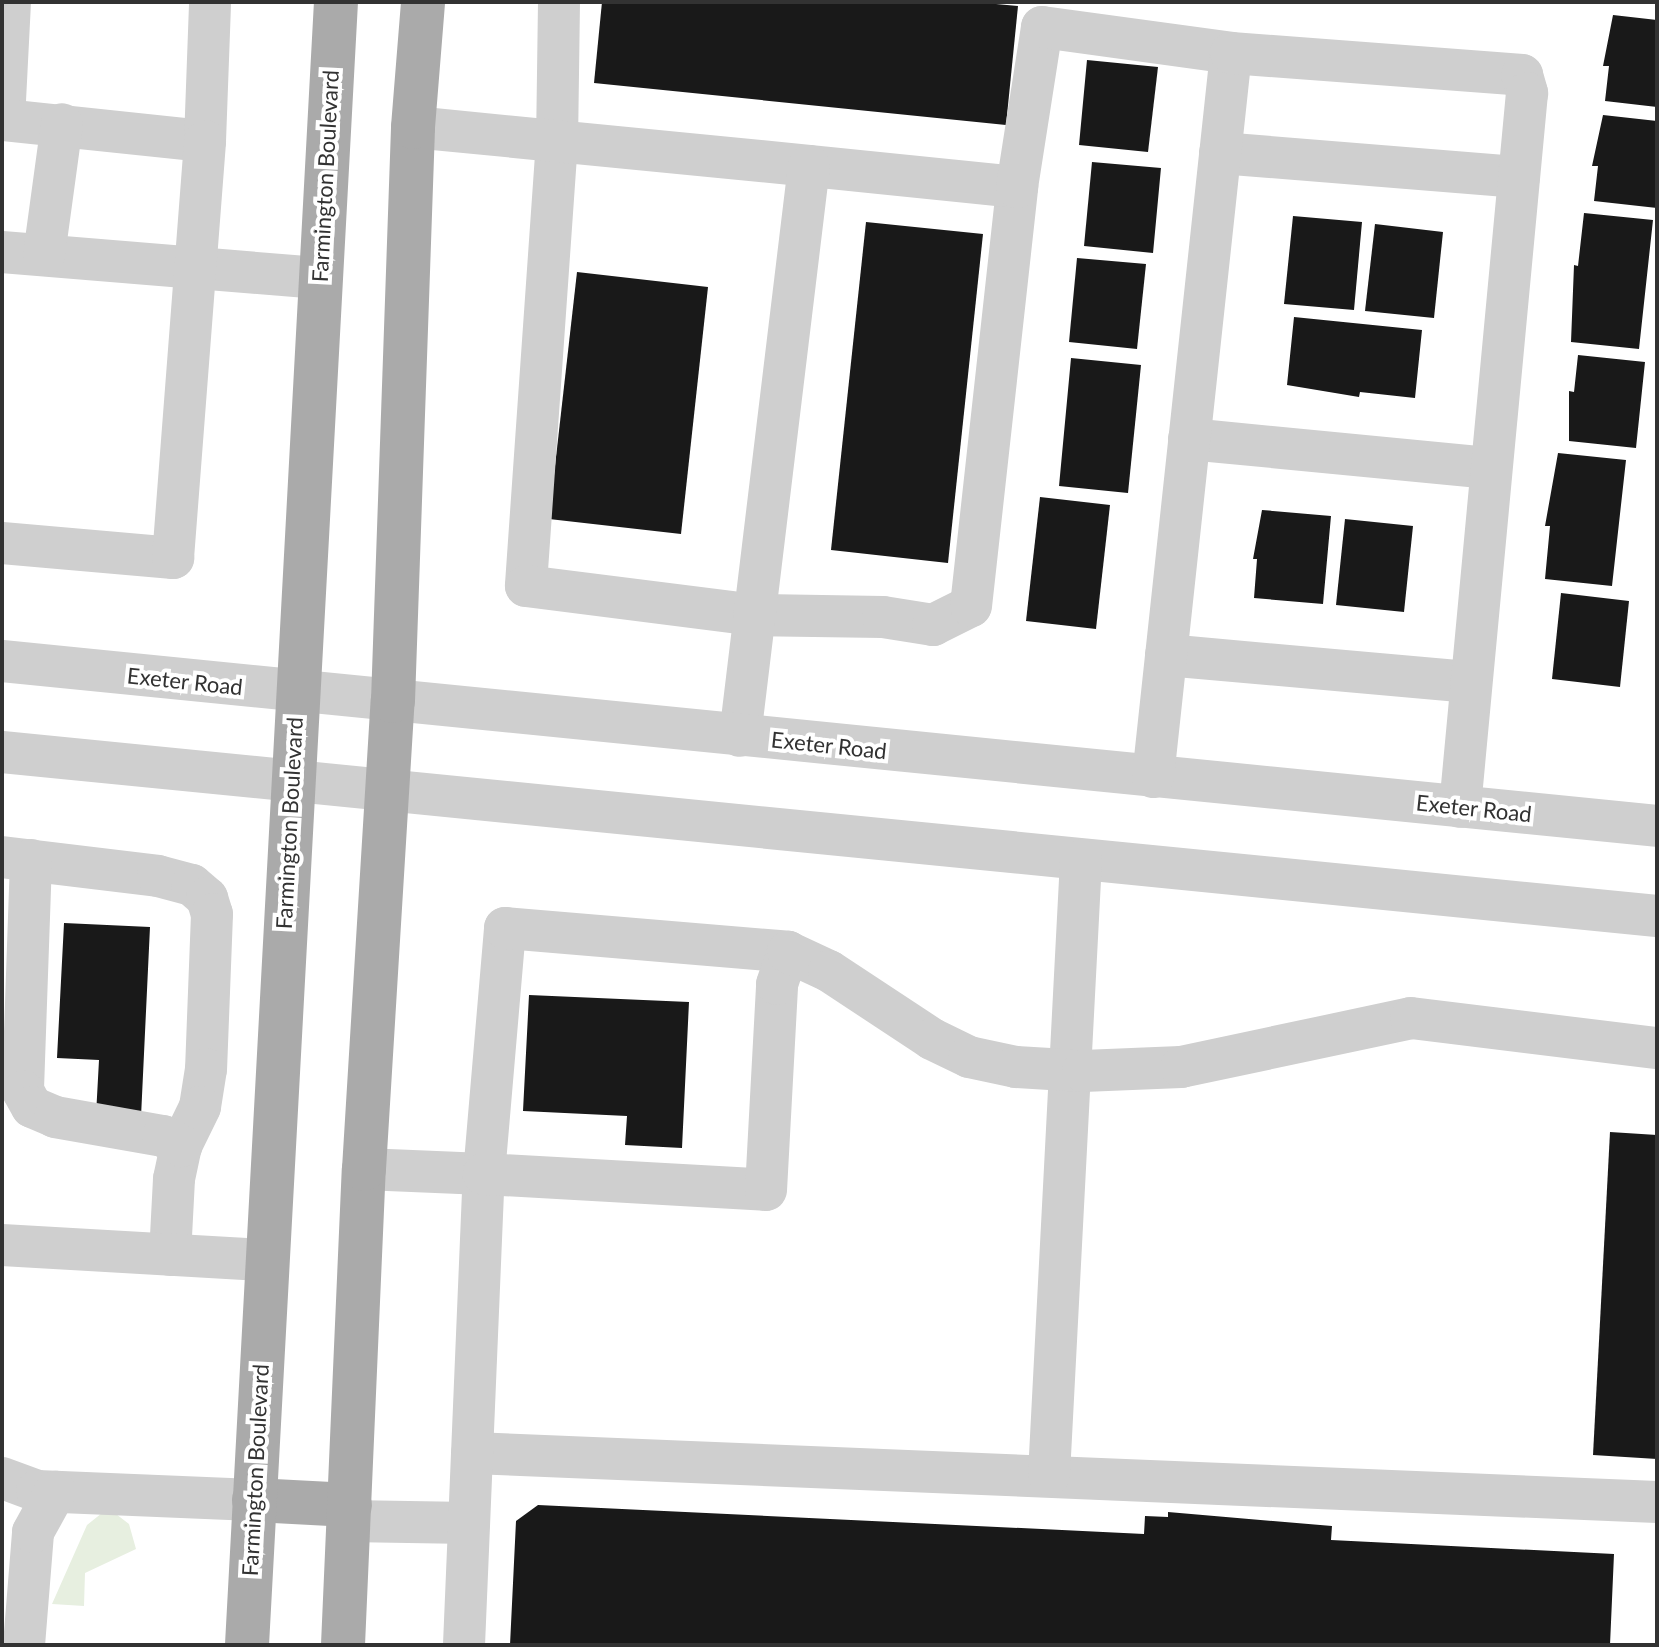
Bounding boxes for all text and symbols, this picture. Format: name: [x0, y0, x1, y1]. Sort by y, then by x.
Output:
street label: Farmington Boulevard: [306, 69, 344, 283]
street label: Exeter Road: [126, 662, 244, 700]
street label: Farmington Boulevard: [270, 716, 308, 930]
street label: Exeter Road: [770, 726, 888, 764]
street label: Exeter Road: [1415, 789, 1533, 827]
street label: Farmington Boulevard: [236, 1363, 274, 1577]

